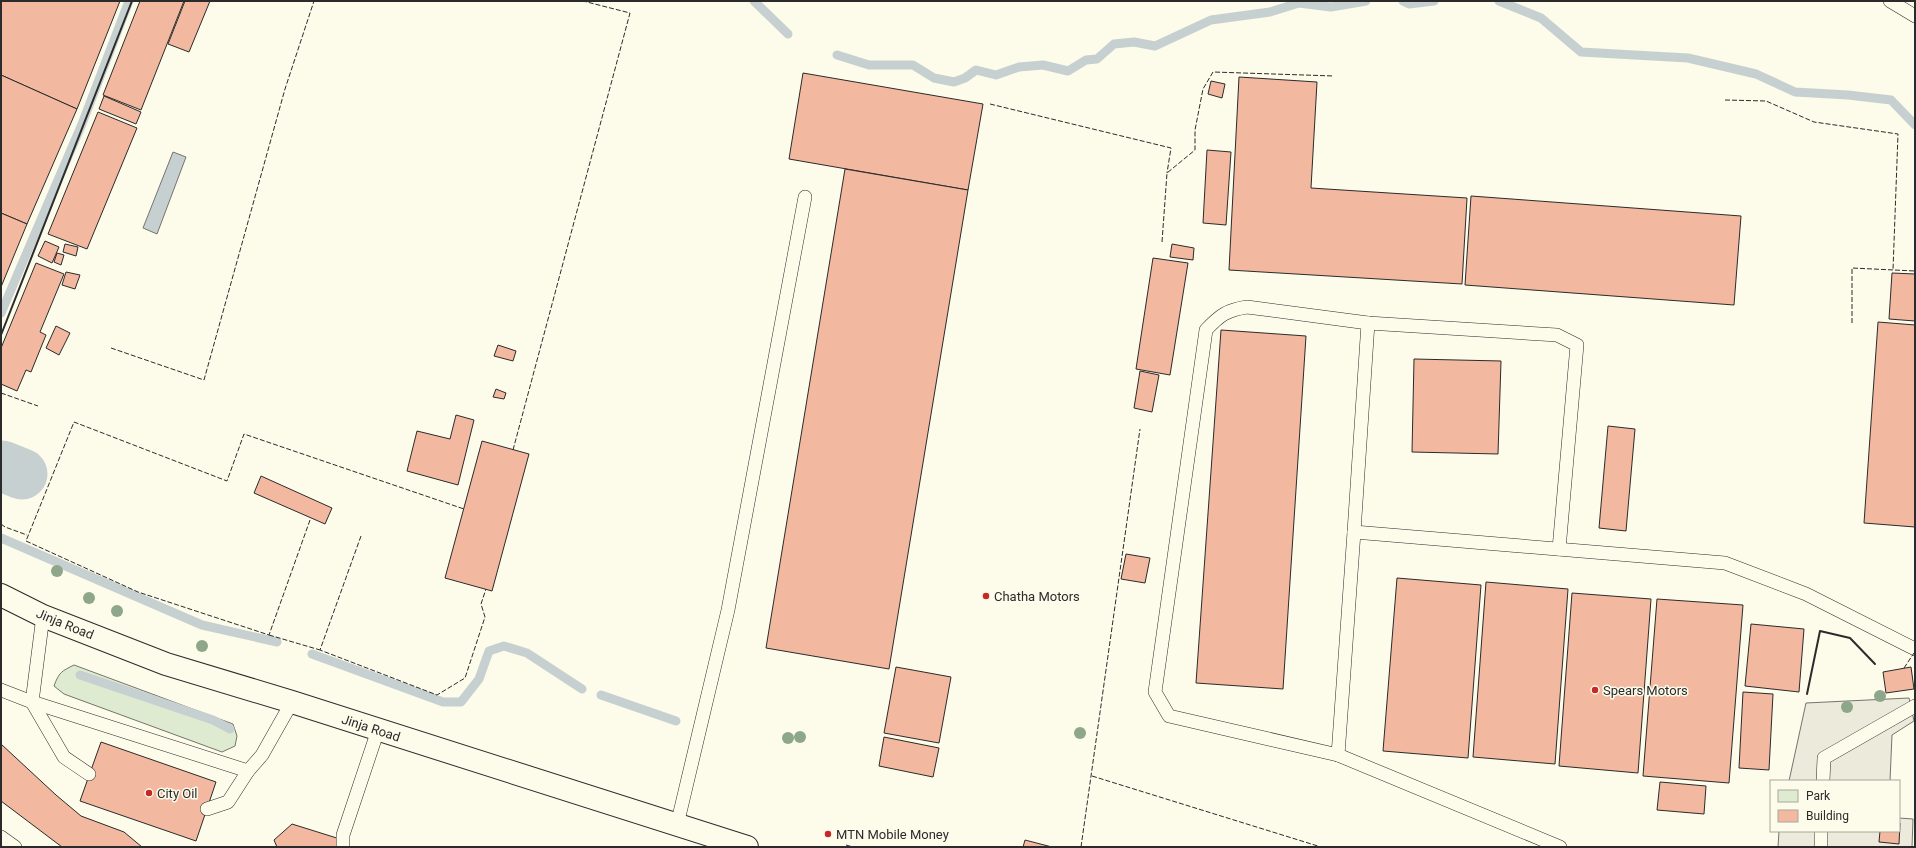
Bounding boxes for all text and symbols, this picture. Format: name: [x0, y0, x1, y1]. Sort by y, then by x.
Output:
place label: Chatha Motors: [994, 589, 1080, 604]
marker: Chatha Motors: [981, 591, 991, 601]
street label: Jinja Road: [34, 606, 96, 642]
place label: Spears Motors: [1603, 683, 1688, 698]
marker: Spears Motors: [1590, 685, 1600, 695]
street label: Jinja Road: [340, 711, 402, 745]
legend: [1770, 780, 1900, 832]
place label: City Oil: [157, 786, 198, 801]
marker: City Oil: [144, 788, 154, 798]
text: Park: [1806, 789, 1831, 803]
text: Building: [1806, 809, 1849, 823]
place label: MTN Mobile Money: [836, 827, 949, 842]
marker: MTN Mobile Money: [823, 829, 833, 839]

